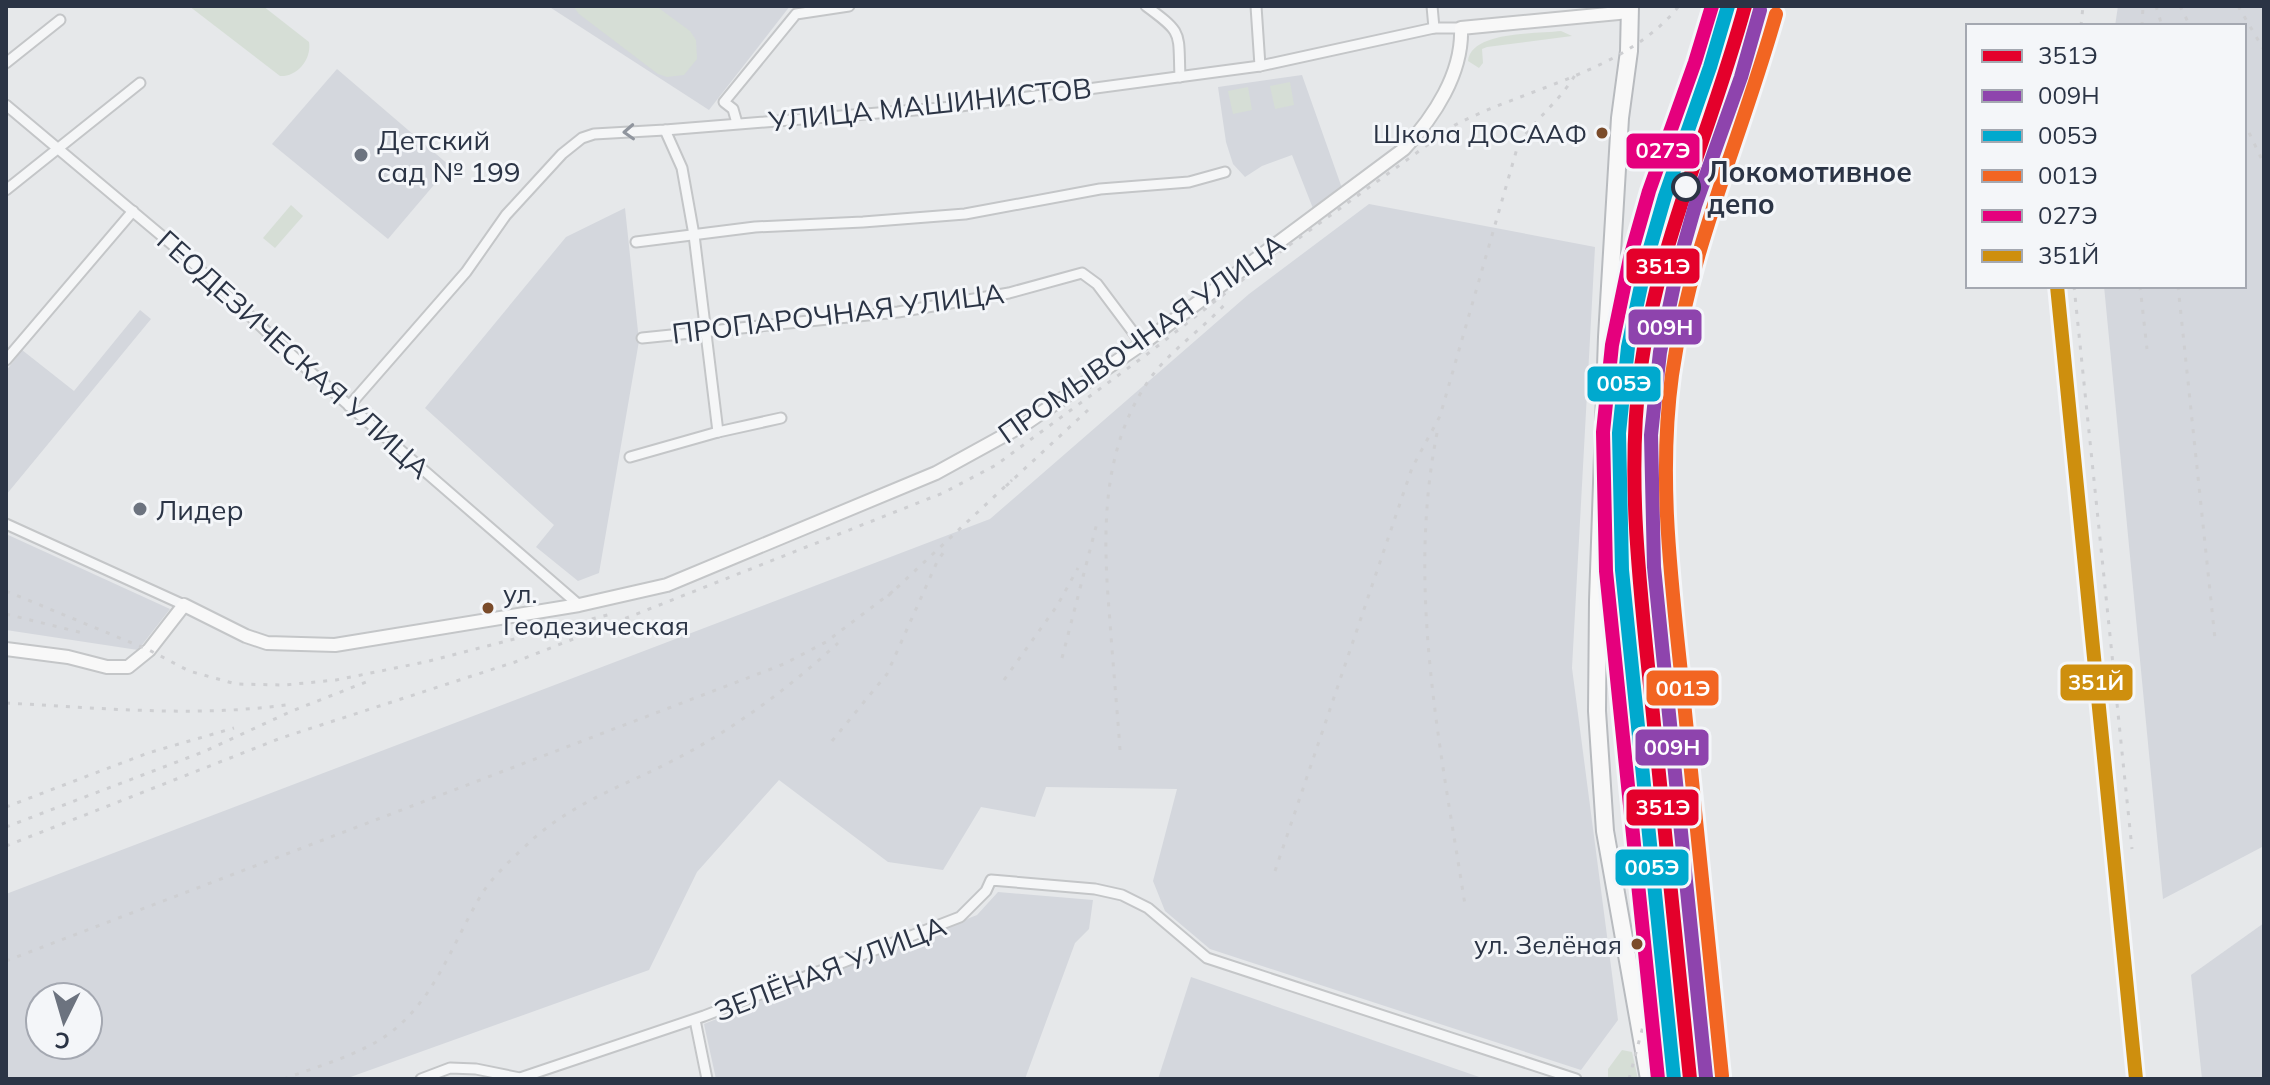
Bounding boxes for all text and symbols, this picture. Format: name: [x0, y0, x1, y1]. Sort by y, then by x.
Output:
legend: [1966, 24, 2246, 288]
text: 351Э: [2038, 40, 2098, 70]
street label: УЛИЦА МАШИНИСТОВ: [766, 70, 1093, 138]
text: 009Н: [2038, 80, 2100, 110]
place label: Школа ДОСААФ: [1373, 117, 1587, 150]
text: 005Э: [2038, 120, 2098, 150]
place label: Детский сад № 199: [377, 122, 521, 189]
one-way arrow: [622, 124, 635, 141]
marker: Школа ДОСААФ: [1594, 125, 1610, 141]
line badge: 027Э: [1625, 132, 1701, 170]
text: 027Э: [1636, 136, 1690, 164]
marker: Детский сад № 199: [352, 146, 370, 164]
place label: Локомотивное депо: [1707, 154, 1912, 221]
text: 001Э: [2038, 160, 2098, 190]
marker: Локомотивное депо: [1672, 173, 1700, 201]
text: 027Э: [2038, 200, 2098, 230]
street label: ГЕОДЕЗИЧЕСКАЯ УЛИЦА: [150, 222, 438, 486]
street label: ПРОМЫВОЧНАЯ УЛИЦА: [991, 225, 1291, 450]
text: 351Й: [2038, 240, 2099, 270]
line badge: 351Э: [1625, 247, 1701, 285]
text: 351Э: [1636, 252, 1690, 280]
street label: ПРОПАРОЧНАЯ УЛИЦА: [670, 275, 1007, 351]
line badge: 009Н: [1627, 308, 1703, 346]
text: 009Н: [1637, 313, 1693, 341]
line badge: 005Э: [1586, 365, 1662, 403]
text: 005Э: [1597, 369, 1651, 397]
place label: Лидер: [156, 492, 244, 527]
marker: Лидер: [131, 500, 149, 518]
place label: ул. Геодезическая: [503, 577, 689, 642]
marker: ул. Геодезическая: [480, 600, 496, 616]
line badge: 351Й: [2059, 663, 2134, 702]
text: 351Й: [2068, 668, 2124, 696]
line badge: 001Э: [1645, 669, 1720, 707]
text: 001Э: [1656, 674, 1710, 702]
line badge: 009Н: [1634, 728, 1710, 767]
text: 009Н: [1644, 733, 1700, 761]
line badge: 351Э: [1625, 788, 1700, 827]
text: 351Э: [1636, 793, 1690, 821]
line badge: 005Э: [1614, 848, 1690, 887]
text: 005Э: [1625, 853, 1679, 881]
street label: ЗЕЛЁНАЯ УЛИЦА: [709, 908, 951, 1028]
place label: ул. Зелёная: [1474, 928, 1622, 961]
marker: ул. Зелёная: [1629, 936, 1645, 952]
north arrow: [24, 981, 104, 1061]
text: С: [54, 1026, 71, 1056]

